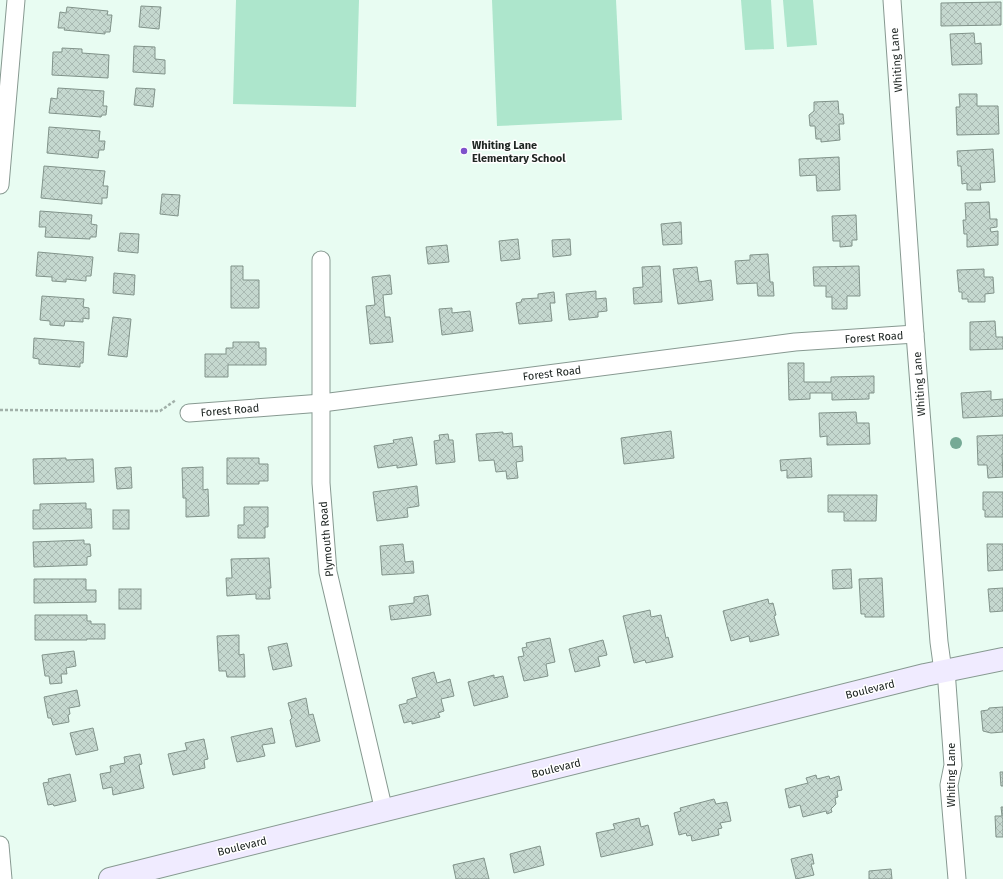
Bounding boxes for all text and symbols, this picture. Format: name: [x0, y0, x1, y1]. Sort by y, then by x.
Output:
street label: Whiting Lane: [888, 27, 905, 93]
place label: Whiting Lane Elementary School: [472, 139, 566, 165]
marker: Whiting Lane Elementary School: [459, 146, 469, 156]
street label: Forest Road: [844, 329, 904, 346]
street label: Whiting Lane: [911, 351, 928, 417]
street label: Forest Road: [522, 363, 582, 384]
street label: Forest Road: [200, 401, 260, 420]
street label: Plymouth Road: [317, 501, 336, 577]
street label: Boulevard: [844, 677, 896, 702]
street label: Whiting Lane: [945, 743, 958, 807]
street label: Boulevard: [530, 756, 582, 781]
street label: Boulevard: [216, 834, 268, 859]

